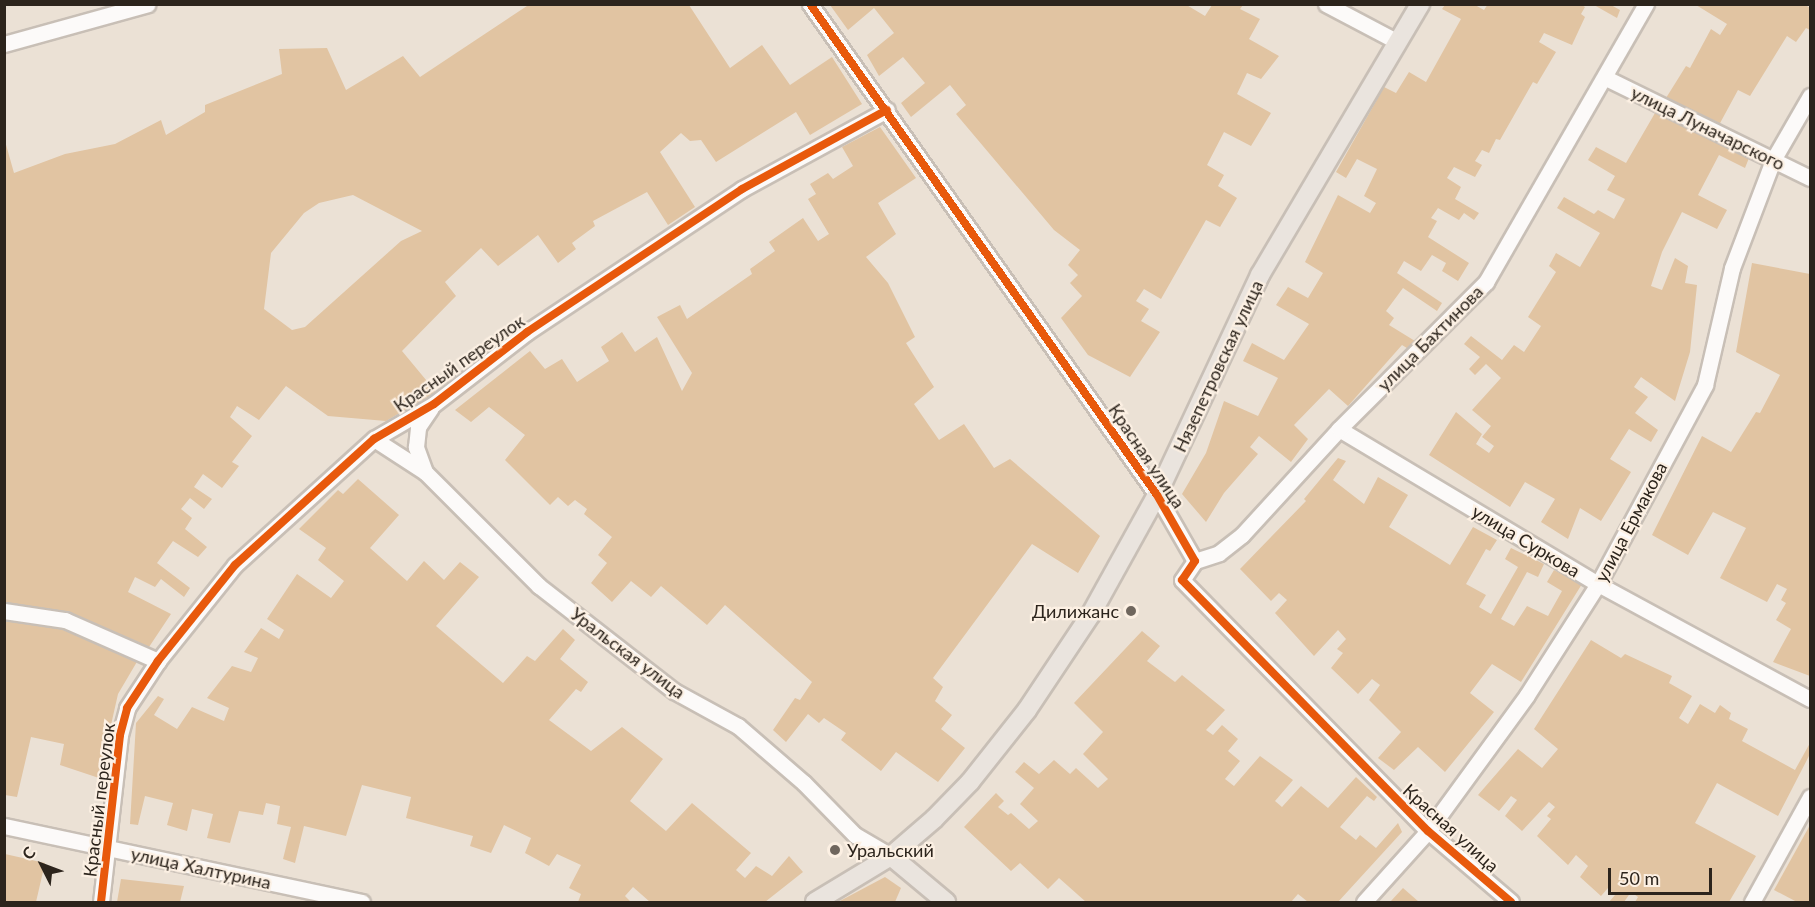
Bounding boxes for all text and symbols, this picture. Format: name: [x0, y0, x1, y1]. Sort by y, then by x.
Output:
street label: улица Луначарского: [1628, 81, 1788, 175]
street label: Нязепетровская улица: [1169, 277, 1267, 455]
street label: улица Бахтинова: [1373, 281, 1487, 395]
street label: Красный переулок: [389, 310, 529, 416]
street label: Красная улица: [1104, 400, 1190, 512]
street label: улица Ермакова: [1590, 458, 1672, 586]
street label: улица Суркова: [1468, 500, 1584, 582]
place label: Дилижанс: [1032, 600, 1119, 622]
street label: Уральская улица: [567, 603, 689, 703]
marker: Дилижанс: [1124, 604, 1138, 618]
street label: Красный переулок: [79, 722, 119, 878]
street label: Красная улица: [1399, 779, 1503, 877]
north arrow: [12, 835, 72, 895]
place label: Уральский: [847, 839, 934, 861]
text: С: [18, 842, 39, 863]
street label: улица Халтурина: [129, 843, 273, 893]
marker: Уральский: [828, 843, 842, 857]
scale bar: [1611, 856, 1714, 894]
text: 50 m: [1619, 867, 1659, 889]

